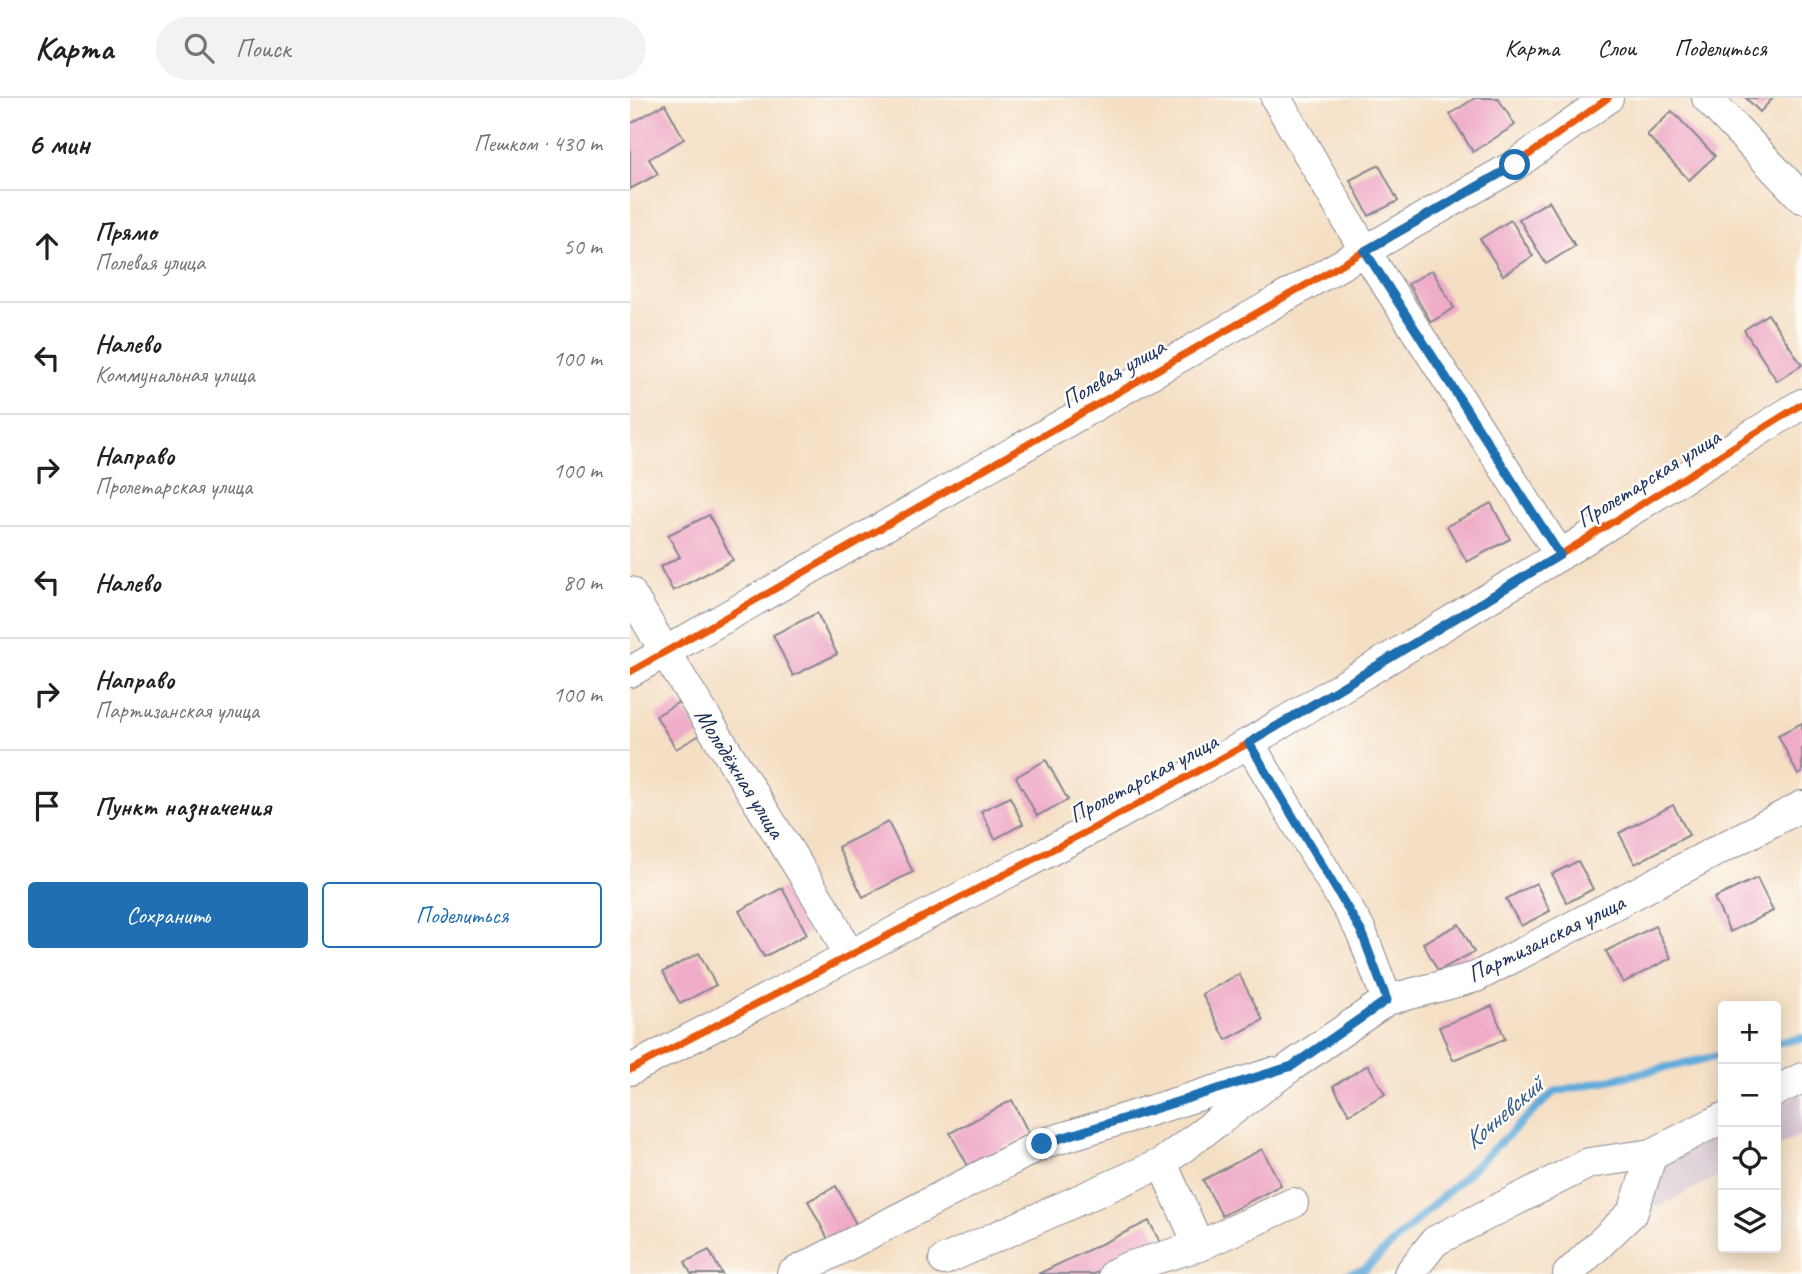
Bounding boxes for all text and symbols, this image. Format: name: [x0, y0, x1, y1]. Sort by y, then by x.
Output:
search box: [156, 17, 646, 80]
text: Карта: [35, 27, 114, 69]
icon: search: [180, 29, 218, 67]
text: Поиск: [236, 32, 290, 65]
text: Карта: [1505, 33, 1559, 63]
text: Слои: [1597, 33, 1636, 63]
text: Поделиться: [1674, 33, 1767, 63]
text: 6 мин: [28, 125, 90, 163]
text: Пешком · 430 m: [474, 129, 602, 158]
route start: [1499, 149, 1530, 180]
text: Прямо: [95, 215, 157, 248]
icon: ahead: [28, 227, 66, 265]
text: 50 m: [563, 232, 602, 261]
text: Полевая улица: [95, 248, 205, 277]
text: Налево: [95, 327, 161, 360]
street label: Полевая улица: [1056, 331, 1172, 415]
icon: left: [28, 339, 66, 377]
text: 100 m: [553, 344, 602, 373]
text: Коммунальная улица: [95, 360, 255, 389]
street label: Пролетарская улица: [1570, 421, 1727, 534]
text: Направо: [95, 439, 174, 472]
icon: right: [28, 451, 66, 489]
text: 100 m: [553, 456, 602, 485]
text: Пролетарская улица: [95, 472, 252, 501]
icon: left: [28, 563, 66, 601]
text: Налево: [95, 566, 161, 599]
text: 80 m: [563, 568, 602, 597]
text: Направо: [95, 663, 174, 696]
icon: right: [28, 675, 66, 713]
text: 100 m: [553, 680, 602, 709]
text: Партизанская улица: [95, 696, 259, 725]
street label: Молодёжная улица: [688, 702, 793, 845]
street label: Пролетарская улица: [1063, 726, 1224, 830]
icon: arrive: [28, 787, 66, 825]
text: Пункт назначения: [95, 790, 271, 823]
button: Сохранить: [28, 882, 308, 948]
button: Поделиться: [322, 882, 602, 948]
street label: Партизанская улица: [1463, 886, 1631, 989]
map controls: [1718, 1001, 1781, 1253]
button: +: [1718, 1001, 1781, 1064]
button: −: [1718, 1064, 1781, 1127]
water label: Кочневский: [1456, 1066, 1554, 1157]
button: locate: [1718, 1127, 1781, 1190]
route end: [1026, 1128, 1057, 1159]
button: layers: [1718, 1190, 1781, 1253]

